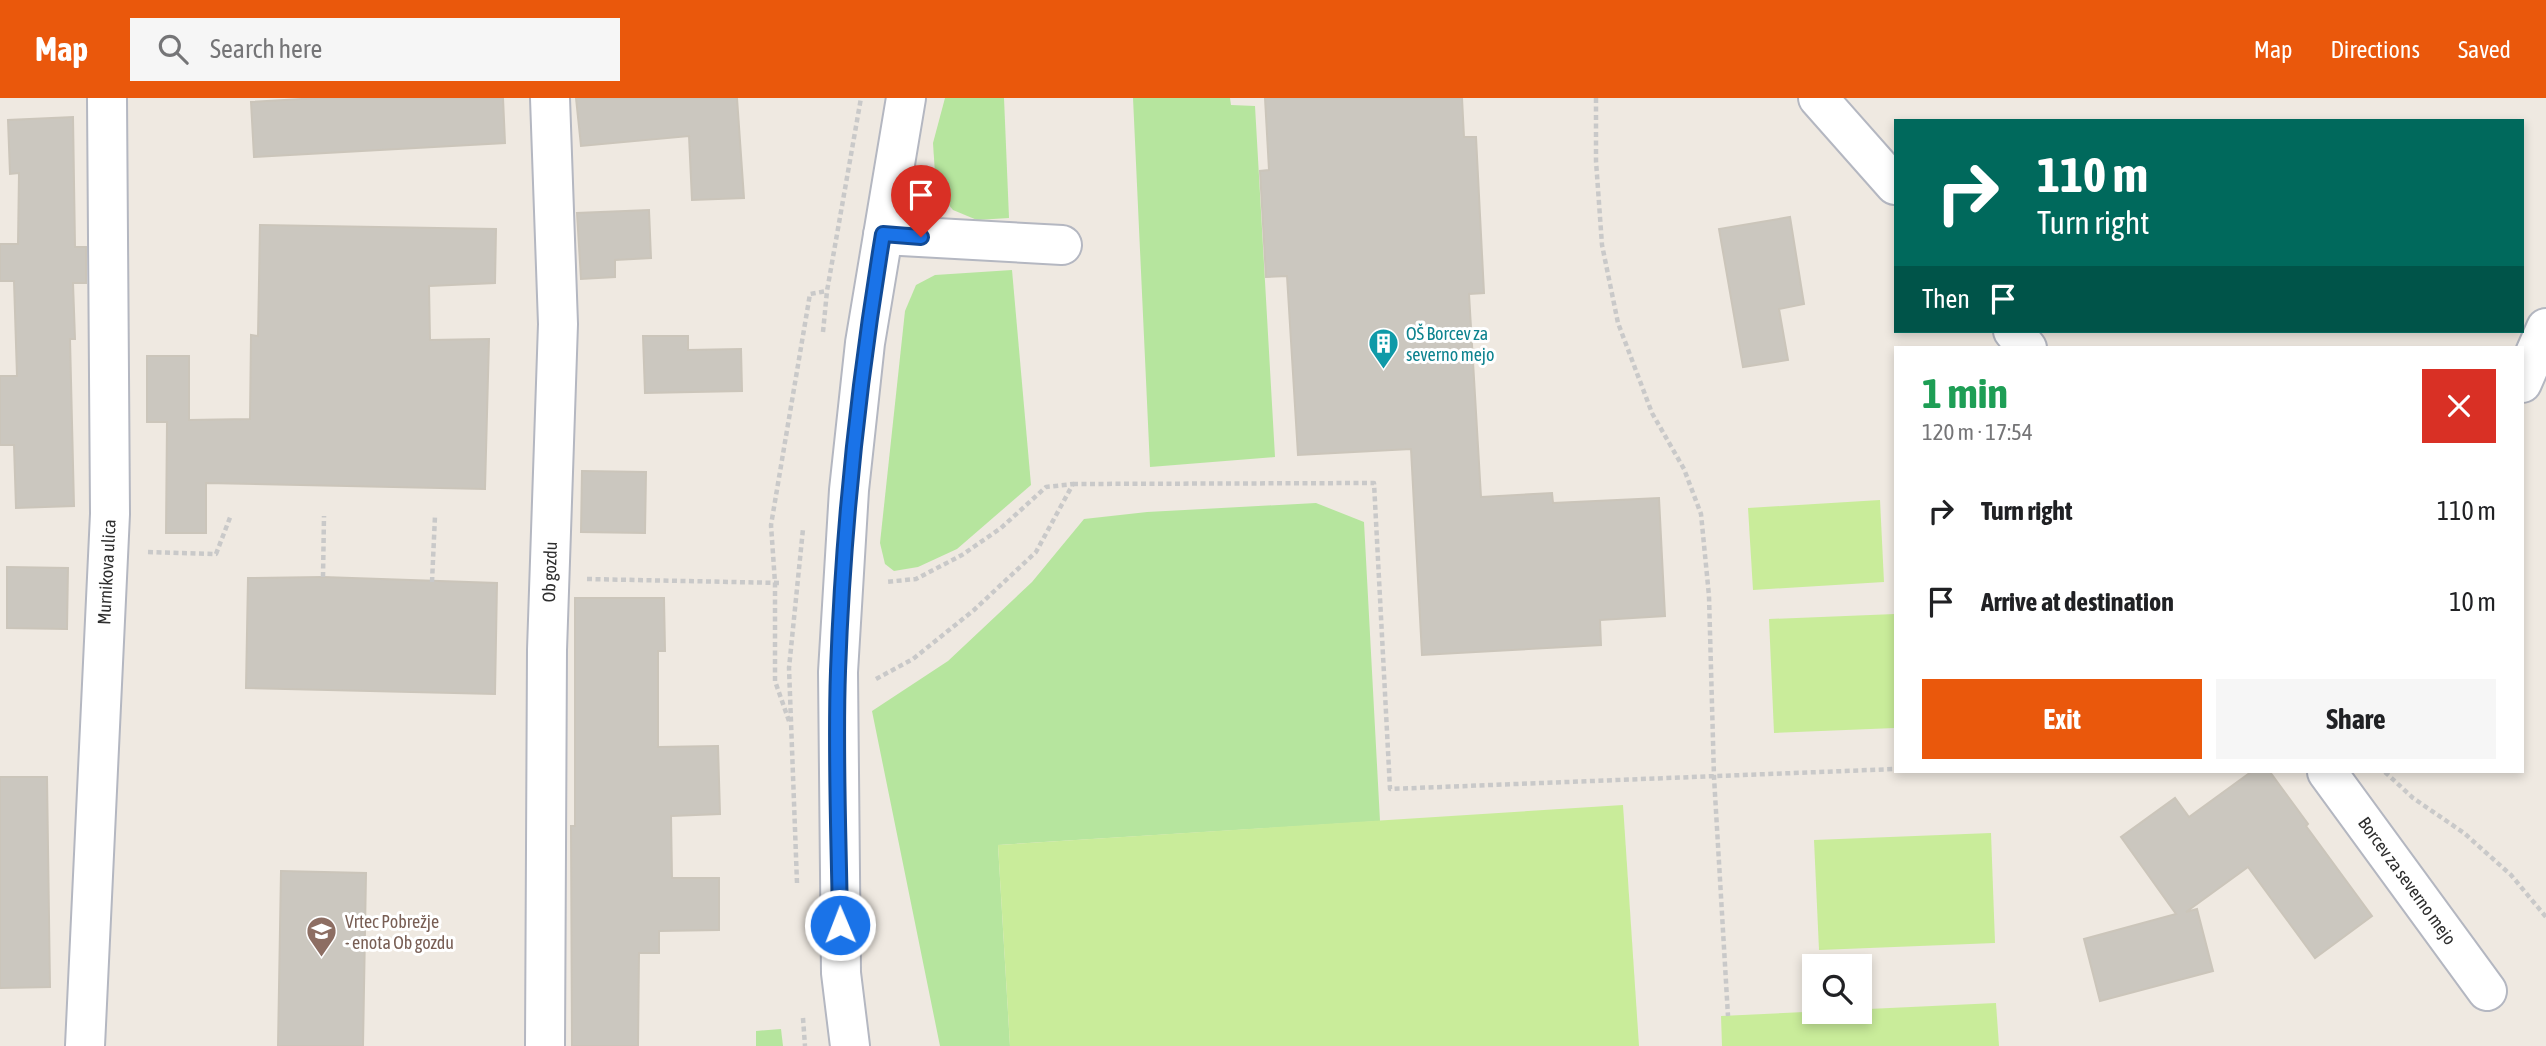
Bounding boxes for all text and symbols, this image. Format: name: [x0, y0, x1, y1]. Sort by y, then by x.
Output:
search box: [130, 18, 620, 81]
text: Map: [35, 30, 88, 68]
icon: search: [154, 30, 192, 68]
text: Search here: [210, 34, 322, 64]
text: Map: [2254, 36, 2292, 63]
text: Directions: [2330, 36, 2420, 63]
text: Saved: [2458, 36, 2511, 63]
text: 110 m: [2037, 146, 2148, 202]
icon: right: [1922, 147, 2013, 238]
pin: [891, 165, 951, 237]
icon: arrive: [902, 176, 940, 214]
text: Turn right: [2037, 204, 2150, 241]
icon: arrive: [1984, 280, 2022, 318]
text: Then: [1922, 284, 1970, 314]
place label: OŠ Borcev za severno mejo: [1406, 323, 1494, 365]
building icon: OŠ Borcev za severno mejo: [1366, 327, 1400, 371]
text: 1 min: [1922, 369, 2008, 417]
button: close: [2422, 369, 2496, 443]
text: 120 m · 17:54: [1922, 419, 2033, 445]
icon: right: [1922, 492, 1960, 530]
text: Turn right: [1981, 496, 2072, 526]
text: 110 m: [2437, 496, 2496, 526]
street label: Murnikova ulica: [93, 519, 120, 625]
street label: Ob gozdu: [538, 541, 561, 603]
icon: arrive: [1922, 583, 1960, 621]
text: Arrive at destination: [1981, 587, 2174, 617]
text: 10 m: [2449, 587, 2496, 617]
button: Exit: [1922, 679, 2202, 759]
button: Share: [2216, 679, 2496, 759]
street label: Borcev za severno mejo: [2354, 813, 2461, 949]
position arrow: [803, 888, 877, 962]
place label: Vrtec Pobrežje - enota Ob gozdu: [345, 911, 454, 953]
school or university icon: Vrtec Pobrežje - enota Ob gozdu: [305, 915, 339, 959]
map controls: [1802, 954, 1872, 1024]
button: search: [1802, 954, 1872, 1024]

